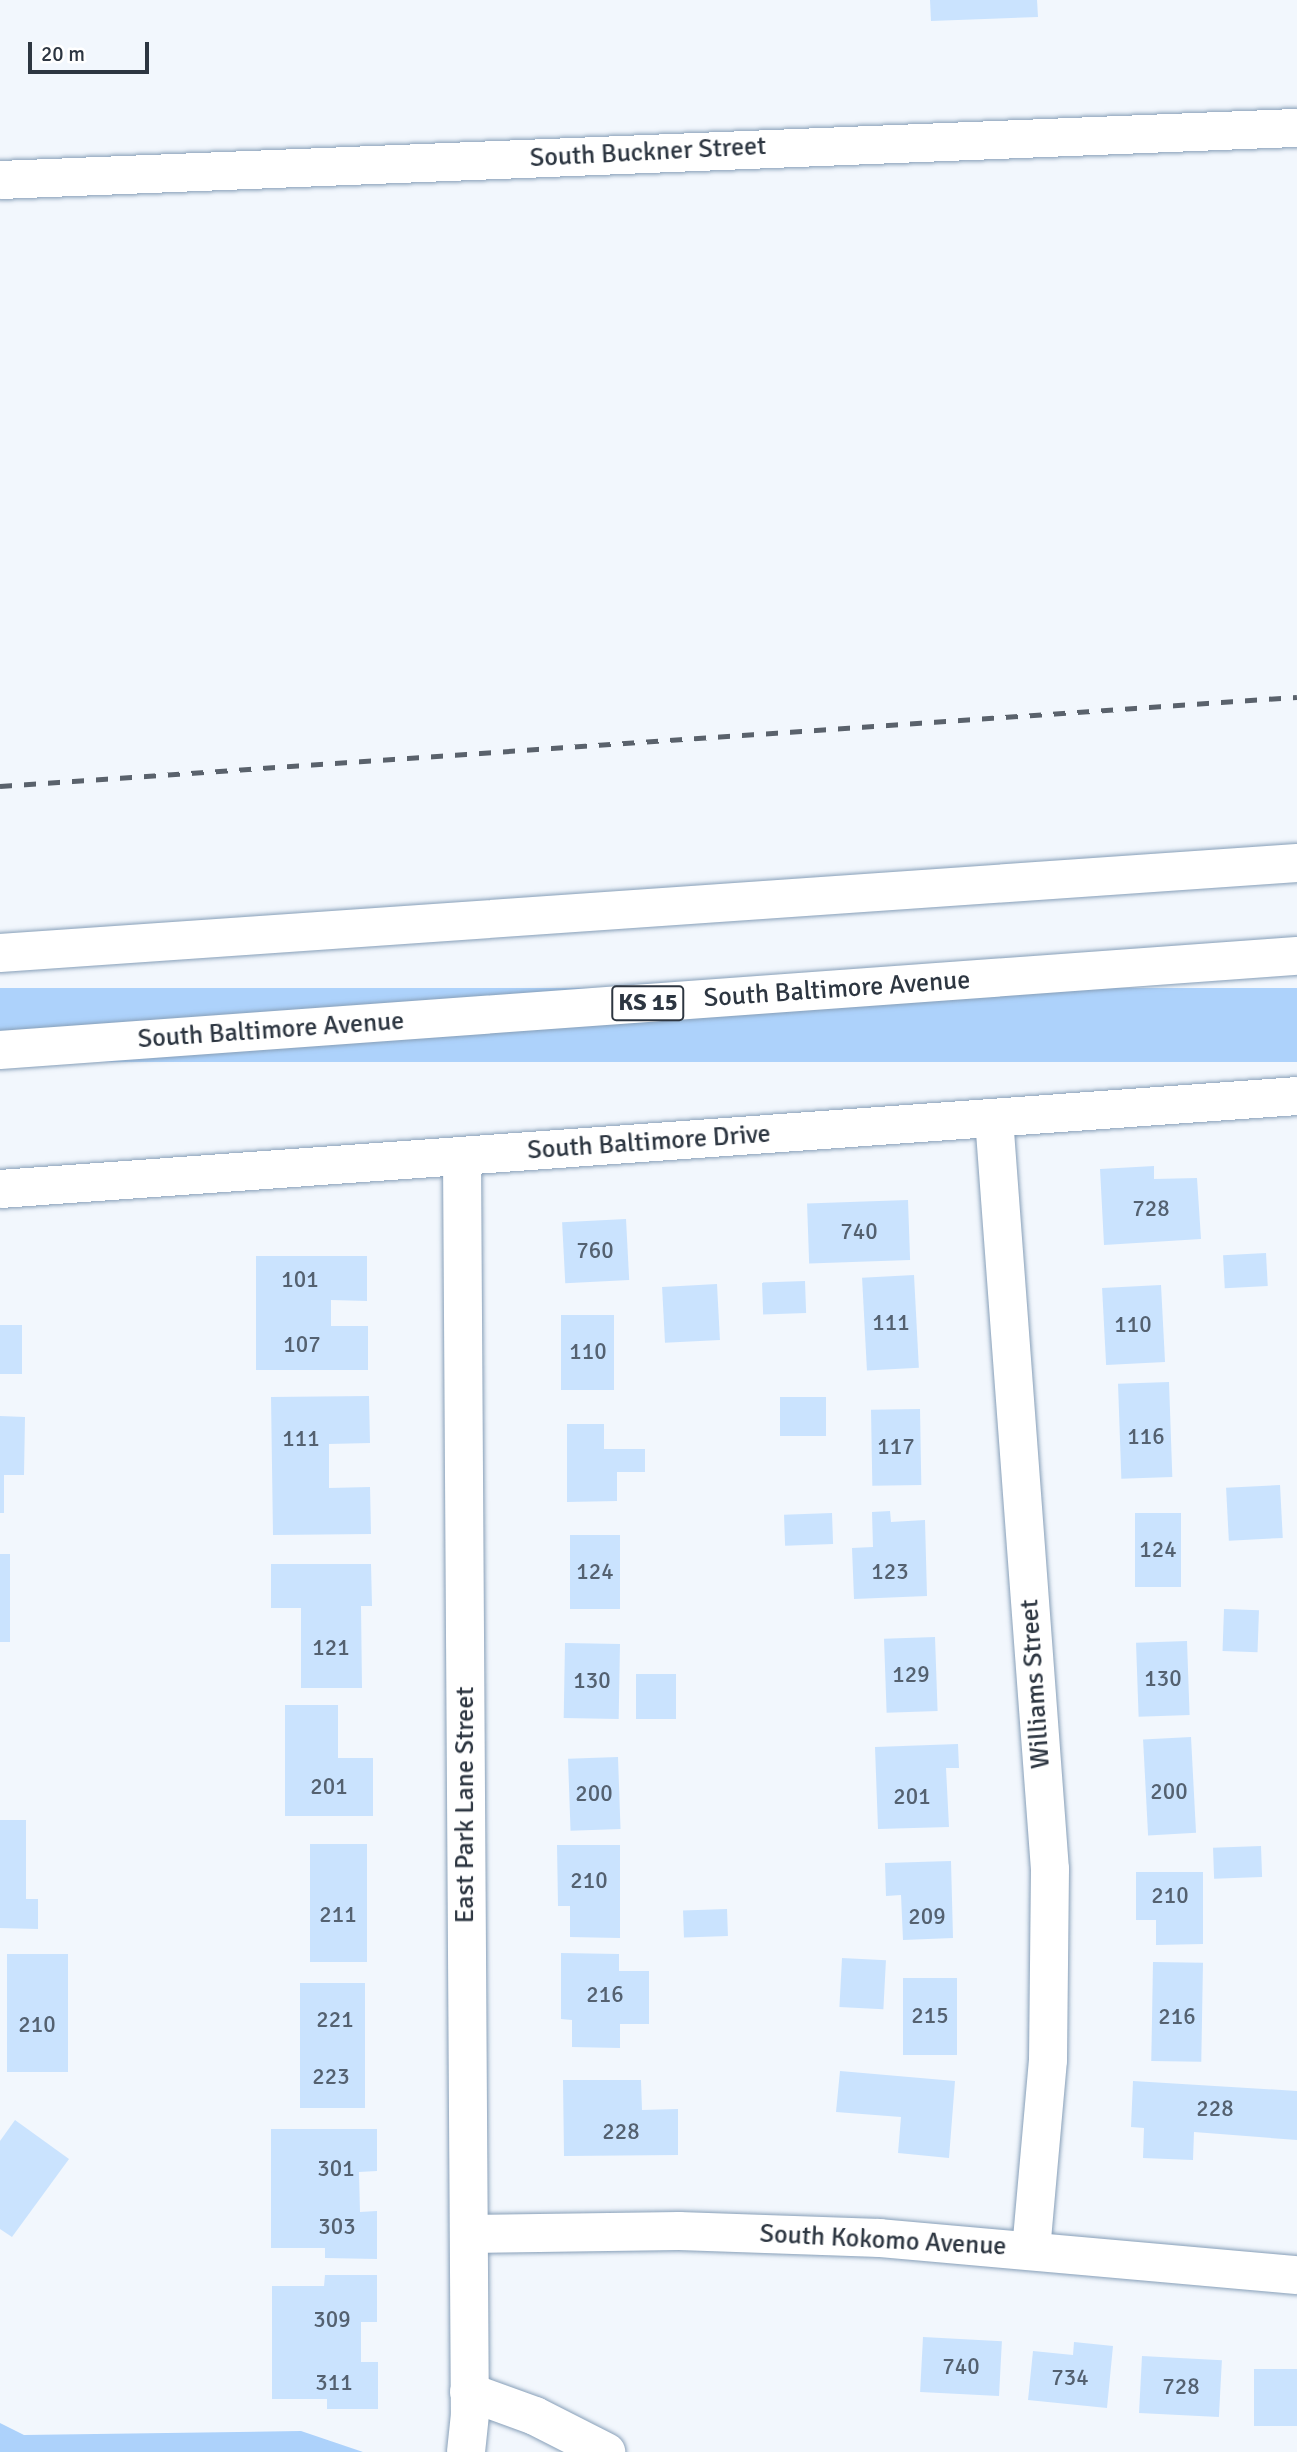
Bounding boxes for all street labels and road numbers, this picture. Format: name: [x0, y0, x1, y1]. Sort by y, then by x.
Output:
street label: South Buckner Street: [529, 131, 767, 175]
street label: South Baltimore Avenue: [703, 965, 971, 1015]
road number: KS 15: [611, 982, 685, 1023]
street label: South Baltimore Avenue: [137, 1006, 405, 1056]
street label: South Baltimore Drive: [526, 1119, 772, 1167]
street label: Williams Street: [1015, 1598, 1057, 1770]
street label: East Park Lane Street: [450, 1687, 482, 1923]
street label: South Kokomo Avenue: [759, 2219, 1007, 2263]

